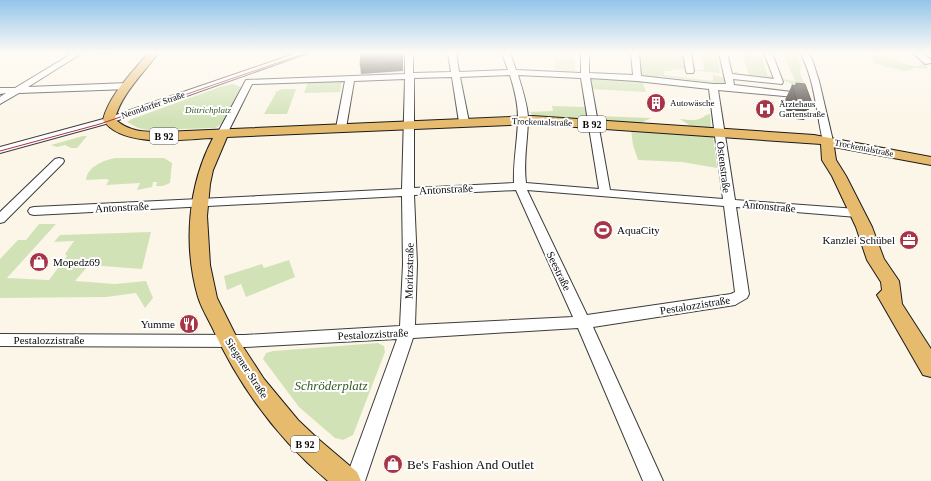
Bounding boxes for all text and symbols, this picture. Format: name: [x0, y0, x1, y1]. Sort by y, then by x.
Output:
street label: Neundorfer Straße: [120, 89, 186, 121]
building icon: Autowäsche: [645, 92, 667, 114]
place label: Autowäsche: [670, 98, 715, 108]
hospital icon: Ärztehaus Gartenstraße: [754, 98, 776, 120]
place label: Ärztehaus Gartenstraße: [779, 99, 825, 119]
park label: Dittrichplatz: [184, 105, 231, 115]
street label: Trockentalstraße: [512, 116, 572, 128]
road number: B 92: [578, 116, 606, 132]
road number: B 92: [150, 128, 178, 144]
street label: Trockentalstraße: [834, 137, 894, 159]
street label: Ostenstraße: [715, 140, 733, 194]
street label: Antonstraße: [419, 182, 473, 196]
street label: Antonstraße: [742, 198, 796, 214]
street label: Antonstraße: [95, 200, 149, 214]
sports icon: AquaCity: [592, 219, 614, 241]
place label: AquaCity: [617, 224, 660, 236]
office icon: Kanzlei Schübel: [898, 229, 920, 251]
place label: Kanzlei Schübel: [823, 234, 895, 246]
street label: Moritzstraße: [403, 243, 415, 299]
street label: Seestraße: [544, 249, 574, 293]
shop icon: Mopedz69: [28, 251, 50, 273]
place label: Mopedz69: [53, 256, 101, 268]
street label: Pestalozzistraße: [659, 294, 731, 316]
restaurant icon: Yumme: [178, 313, 200, 335]
place label: Yumme: [141, 318, 175, 330]
street label: Pestalozzistraße: [337, 326, 409, 342]
street label: Pestalozzistraße: [14, 334, 85, 346]
street label: Siegener Straße: [223, 336, 271, 400]
park label: Schröderplatz: [295, 378, 367, 393]
road number: B 92: [291, 436, 319, 452]
shop icon: Be's Fashion And Outlet: [382, 453, 404, 475]
place label: Be's Fashion And Outlet: [407, 457, 534, 472]

